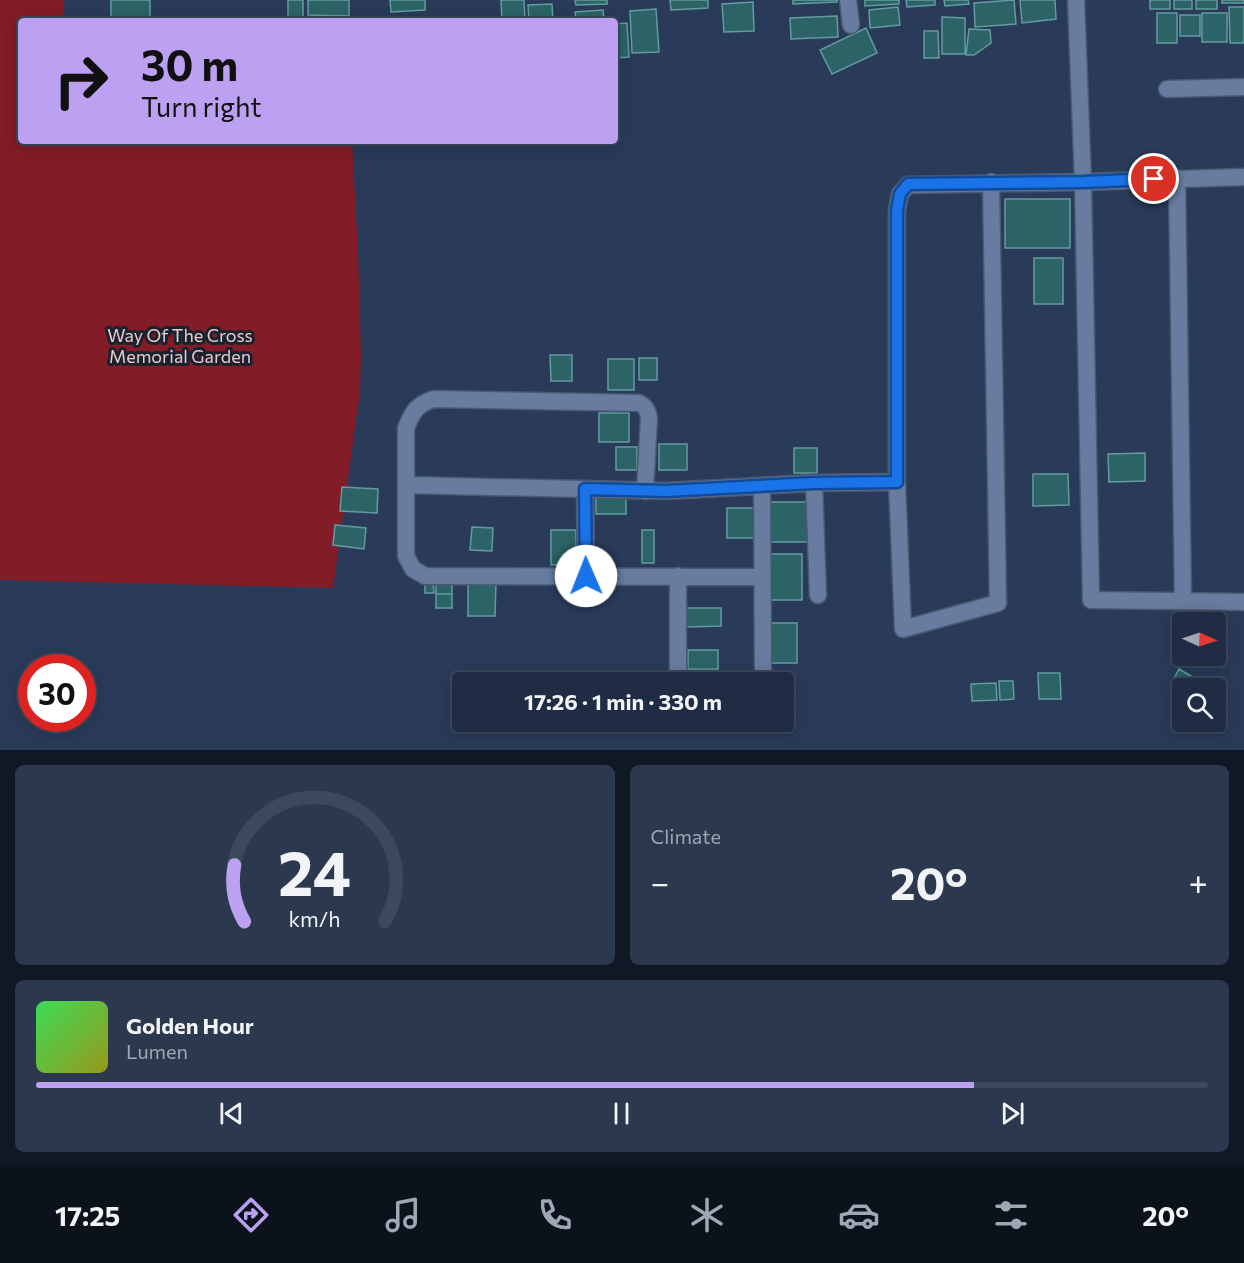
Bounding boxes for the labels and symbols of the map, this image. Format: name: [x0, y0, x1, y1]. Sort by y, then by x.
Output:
pin: [1128, 153, 1179, 204]
park label: Way Of The Cross Memorial Garden: [107, 324, 253, 367]
position arrow: [554, 544, 618, 608]
north arrow: [1172, 612, 1226, 666]
speed limit sign: 30: [18, 654, 96, 732]

